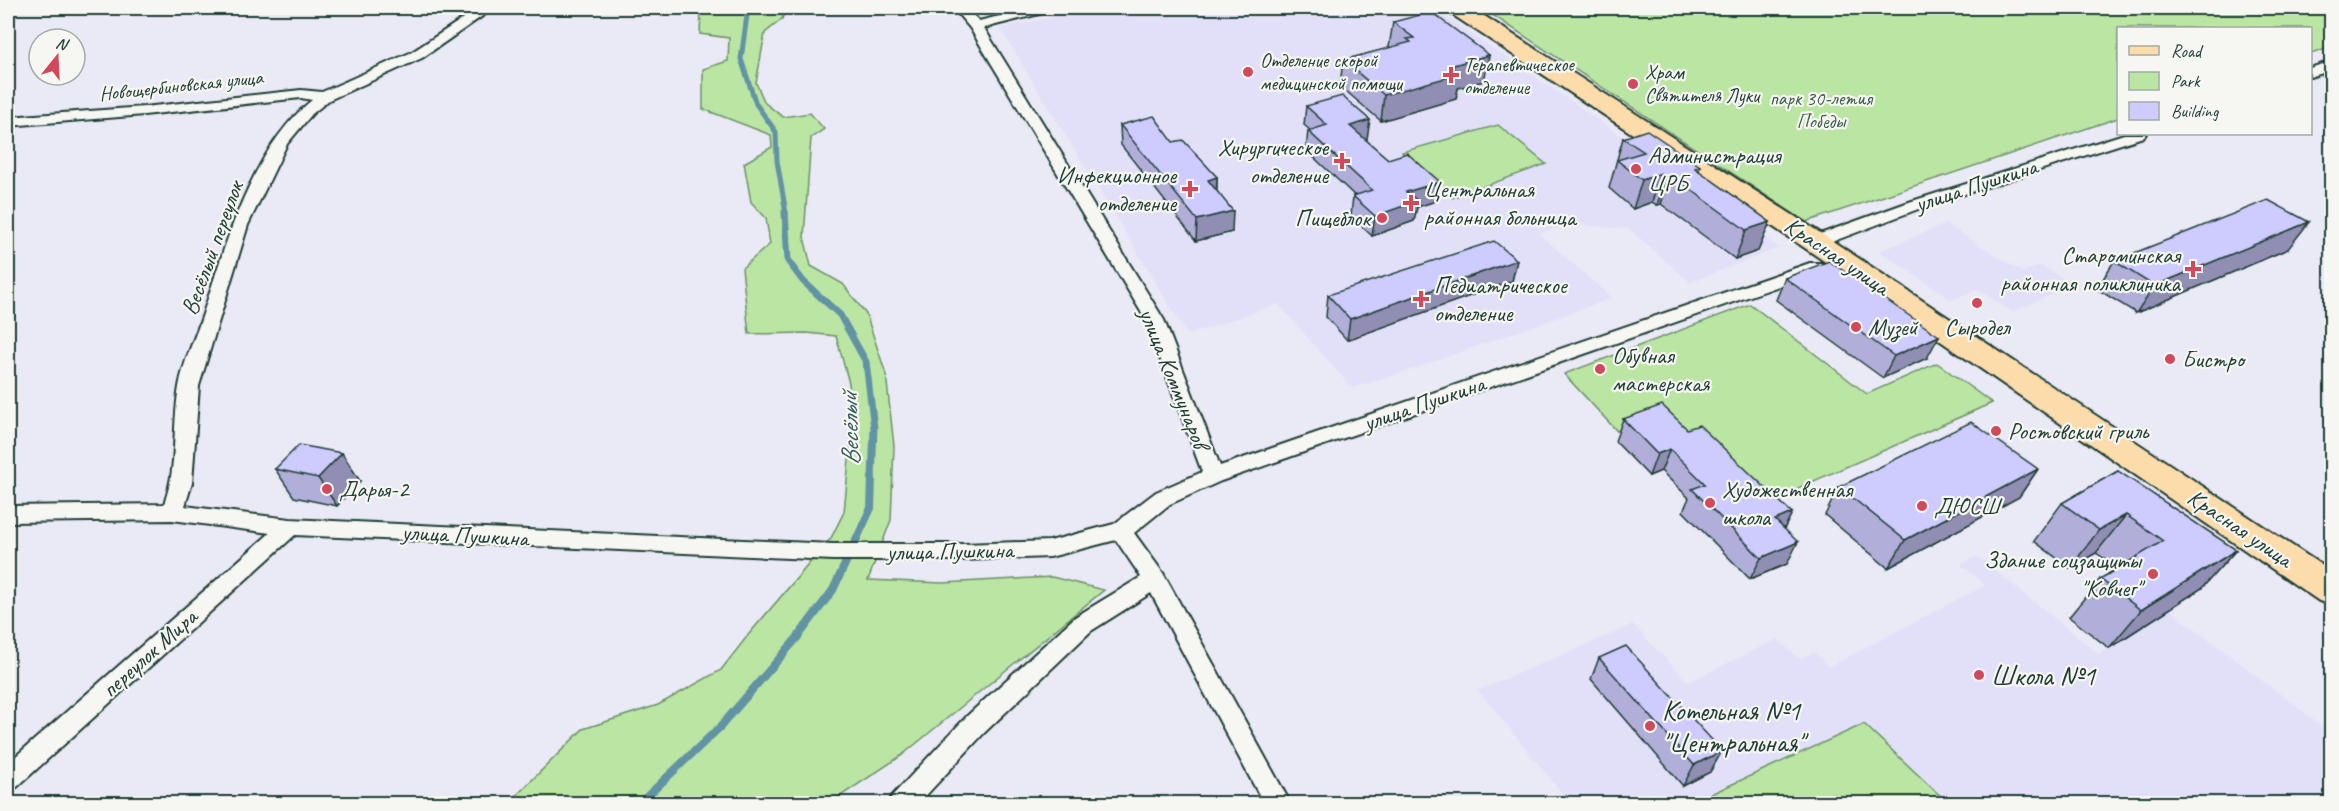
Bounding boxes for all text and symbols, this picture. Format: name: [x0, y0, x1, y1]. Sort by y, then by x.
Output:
north arrow: [27, 27, 87, 87]
legend: [2117, 27, 2312, 135]
text: N: [54, 33, 72, 56]
text: Road: [2171, 40, 2204, 62]
place label: Отделение скорой медицинской помощи: [1260, 48, 1404, 96]
place label: Терапевтическое отделение: [1464, 52, 1575, 100]
place label: Храм Святителя Луки: [1645, 60, 1761, 108]
street label: Новощербиновская улица: [98, 64, 265, 107]
marker: Отделение скорой медицинской помощи: [1241, 65, 1255, 79]
marker: Терапевтическое отделение: [1442, 66, 1460, 84]
text: Park: [2171, 70, 2201, 92]
marker: Храм Святителя Луки: [1626, 77, 1640, 91]
park label: парк 30-летия Победы: [1770, 86, 1874, 134]
text: Building: [2171, 100, 2220, 122]
place label: Хирургическое отделение: [1218, 132, 1330, 190]
place label: Администрация ЦРБ: [1648, 140, 1782, 198]
street label: улица Пушкина: [1909, 151, 2043, 219]
marker: Хирургическое отделение: [1333, 152, 1351, 170]
place label: Инфекционное отделение: [1057, 160, 1178, 218]
marker: Администрация ЦРБ: [1629, 162, 1643, 176]
place label: Центральная районная больница: [1424, 174, 1578, 232]
street label: Весёлый переулок: [174, 175, 251, 319]
marker: Инфекционное отделение: [1181, 180, 1199, 198]
marker: Центральная районная больница: [1402, 194, 1420, 212]
place label: Пищеблок: [1295, 203, 1372, 233]
street label: Красная улица: [1779, 210, 1897, 303]
marker: Пищеблок: [1375, 211, 1389, 225]
place label: Староминская районная поликлиника: [2001, 240, 2182, 298]
marker: Староминская районная поликлиника: [2184, 260, 2202, 278]
place label: Педиатрическое отделение: [1434, 270, 1569, 328]
marker: Педиатрическое отделение: [1412, 290, 1430, 308]
marker: Сыродел: [1970, 296, 1984, 310]
street label: улица Коммунаров: [1132, 302, 1218, 458]
place label: Музей: [1868, 312, 1920, 343]
place label: Сыродел: [1945, 312, 2012, 342]
marker: Музей: [1849, 320, 1863, 334]
place label: Обувная мастерская: [1612, 340, 1711, 398]
place label: Бистро: [2182, 344, 2246, 374]
marker: Бистро: [2163, 352, 2177, 366]
marker: Обувная мастерская: [1593, 362, 1607, 376]
street label: улица Пушкина: [1357, 368, 1491, 438]
water label: Весёлый: [832, 387, 867, 466]
place label: Ростовский гриль: [2008, 416, 2150, 446]
marker: Ростовский гриль: [1989, 424, 2003, 438]
place label: Дарья-2: [339, 474, 411, 504]
place label: Художественная школа: [1722, 474, 1854, 532]
marker: Дарья-2: [320, 482, 334, 496]
street label: Красная улица: [2182, 482, 2300, 575]
place label: ДЮСШ: [1934, 491, 2003, 521]
marker: Художественная школа: [1703, 496, 1717, 510]
marker: ДЮСШ: [1915, 499, 1929, 513]
street label: улица Пушкина: [399, 517, 531, 553]
street label: улица Пушкина: [884, 535, 1016, 567]
place label: Здание соцзащиты "Ковчег": [1984, 545, 2146, 603]
marker: Здание соцзащиты "Ковчег": [2146, 567, 2160, 581]
street label: переулок Мира: [95, 601, 205, 704]
place label: Школа №1: [1991, 658, 2097, 693]
marker: Школа №1: [1972, 668, 1986, 682]
place label: Котельная №1 "Центральная": [1662, 693, 1809, 760]
marker: Котельная №1 "Центральная": [1643, 719, 1657, 733]

